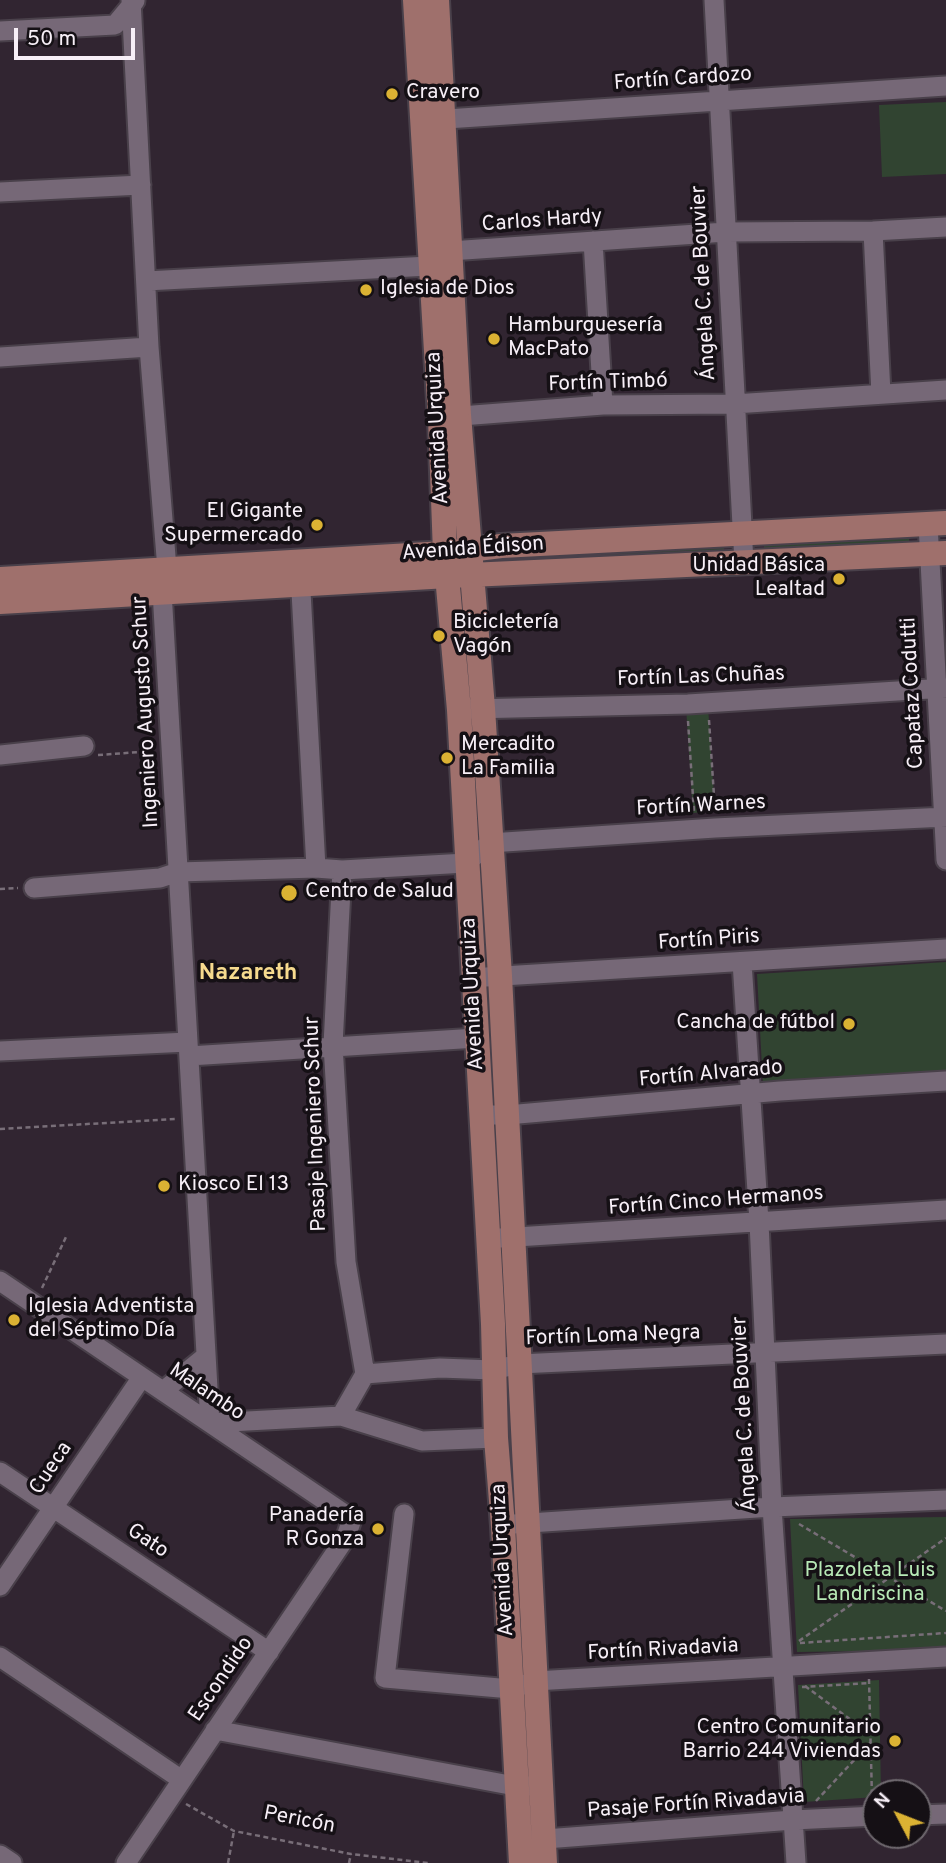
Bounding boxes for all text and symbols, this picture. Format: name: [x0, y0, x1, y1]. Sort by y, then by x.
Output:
scale bar: [18, 14, 138, 58]
text: 50 m: [27, 26, 76, 53]
street label: Fortín Cardozo: [613, 63, 753, 97]
place label: Cravero: [406, 81, 480, 107]
marker: Cravero: [384, 86, 400, 102]
street label: Ángela C. de Bouvier: [687, 185, 723, 381]
street label: Carlos Hardy: [481, 205, 603, 239]
place label: Iglesia de Dios: [380, 277, 515, 303]
marker: Iglesia de Dios: [358, 282, 374, 298]
place label: Hamburguesería MacPato: [508, 314, 663, 364]
marker: Hamburguesería MacPato: [486, 331, 502, 347]
street label: Avenida Urquiza: [422, 351, 456, 505]
street label: Fortín Timbó: [548, 369, 668, 399]
place label: El Gigante Supermercado: [164, 500, 303, 550]
marker: El Gigante Supermercado: [309, 517, 325, 533]
street label: Avenida Édison: [401, 532, 545, 568]
place label: Unidad Básica Lealtad: [692, 554, 825, 604]
marker: Unidad Básica Lealtad: [831, 571, 847, 587]
street label: Ingeniero Augusto Schur: [128, 595, 166, 829]
place label: Bicicletería Vagón: [453, 611, 559, 661]
street label: Capataz Codutti: [897, 616, 931, 770]
marker: Bicicletería Vagón: [431, 628, 447, 644]
street label: Fortín Las Chuñas: [617, 662, 785, 694]
place label: Mercadito La Familia: [461, 733, 555, 783]
marker: Mercadito La Familia: [439, 750, 455, 766]
street label: Fortín Warnes: [636, 791, 766, 823]
place label: Centro de Salud: [305, 880, 454, 906]
marker: Centro de Salud: [279, 883, 299, 903]
street label: Avenida Urquiza: [457, 917, 491, 1071]
street label: Fortín Piris: [657, 925, 761, 957]
district label: Nazareth: [199, 960, 297, 988]
place label: Cancha de fútbol: [676, 1011, 835, 1037]
street label: Pasaje Ingeniero Schur: [301, 1016, 333, 1232]
marker: Cancha de fútbol: [841, 1016, 857, 1032]
street label: Fortín Alvarado: [638, 1056, 784, 1094]
place label: Kiosco El 13: [178, 1173, 289, 1199]
marker: Kiosco El 13: [156, 1178, 172, 1194]
street label: Fortín Cinco Hermanos: [608, 1182, 824, 1222]
place label: Iglesia Adventista del Séptimo Día: [28, 1295, 194, 1345]
marker: Iglesia Adventista del Séptimo Día: [6, 1312, 22, 1328]
street label: Ángela C. de Bouvier: [728, 1316, 764, 1512]
street label: Fortín Loma Negra: [525, 1321, 701, 1353]
street label: Malambo: [163, 1359, 249, 1427]
street label: Cueca: [25, 1438, 79, 1500]
street label: Avenida Urquiza: [487, 1483, 521, 1637]
place label: Panadería R Gonza: [269, 1504, 364, 1554]
street label: Gato: [121, 1519, 173, 1565]
marker: Panadería R Gonza: [370, 1521, 386, 1537]
park label: Plazoleta Luis Landriscina: [805, 1559, 935, 1609]
street label: Escondido: [184, 1633, 260, 1727]
street label: Fortín Rivadavia: [587, 1634, 739, 1668]
place label: Centro Comunitario Barrio 244 Viviendas: [682, 1716, 881, 1766]
marker: Centro Comunitario Barrio 244 Viviendas: [887, 1733, 903, 1749]
north arrow: [862, 1779, 932, 1849]
street label: Pasaje Fortín Rivadavia: [586, 1785, 806, 1825]
text: N: [869, 1788, 896, 1814]
street label: Pericón: [261, 1802, 337, 1840]

